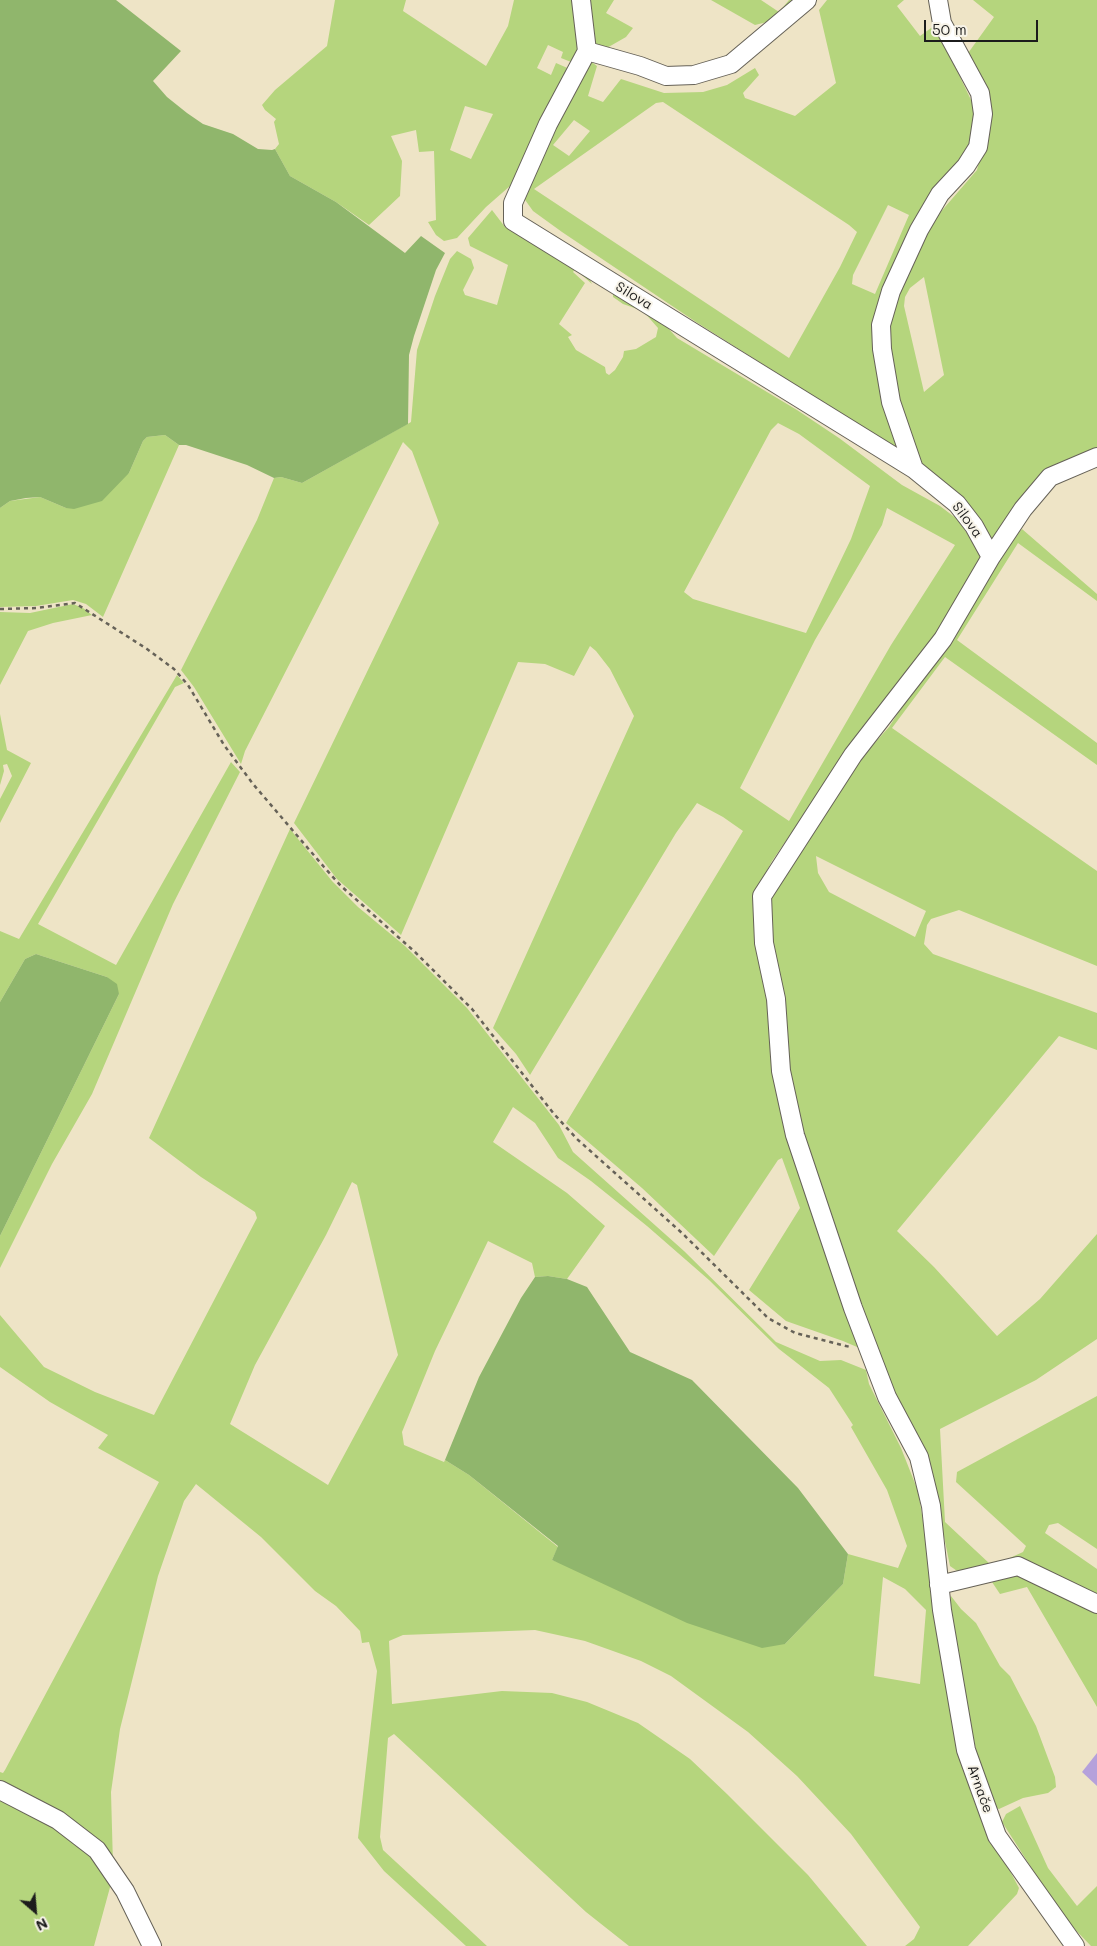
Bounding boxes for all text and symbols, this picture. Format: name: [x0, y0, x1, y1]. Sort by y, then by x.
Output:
scale bar: [927, 10, 1041, 42]
text: 50 m: [932, 19, 967, 39]
street label: Silova: [612, 278, 656, 314]
street label: Silova: [948, 499, 986, 541]
street label: Arnače: [964, 1763, 996, 1815]
north arrow: [10, 1886, 60, 1936]
text: N: [33, 1914, 51, 1936]

